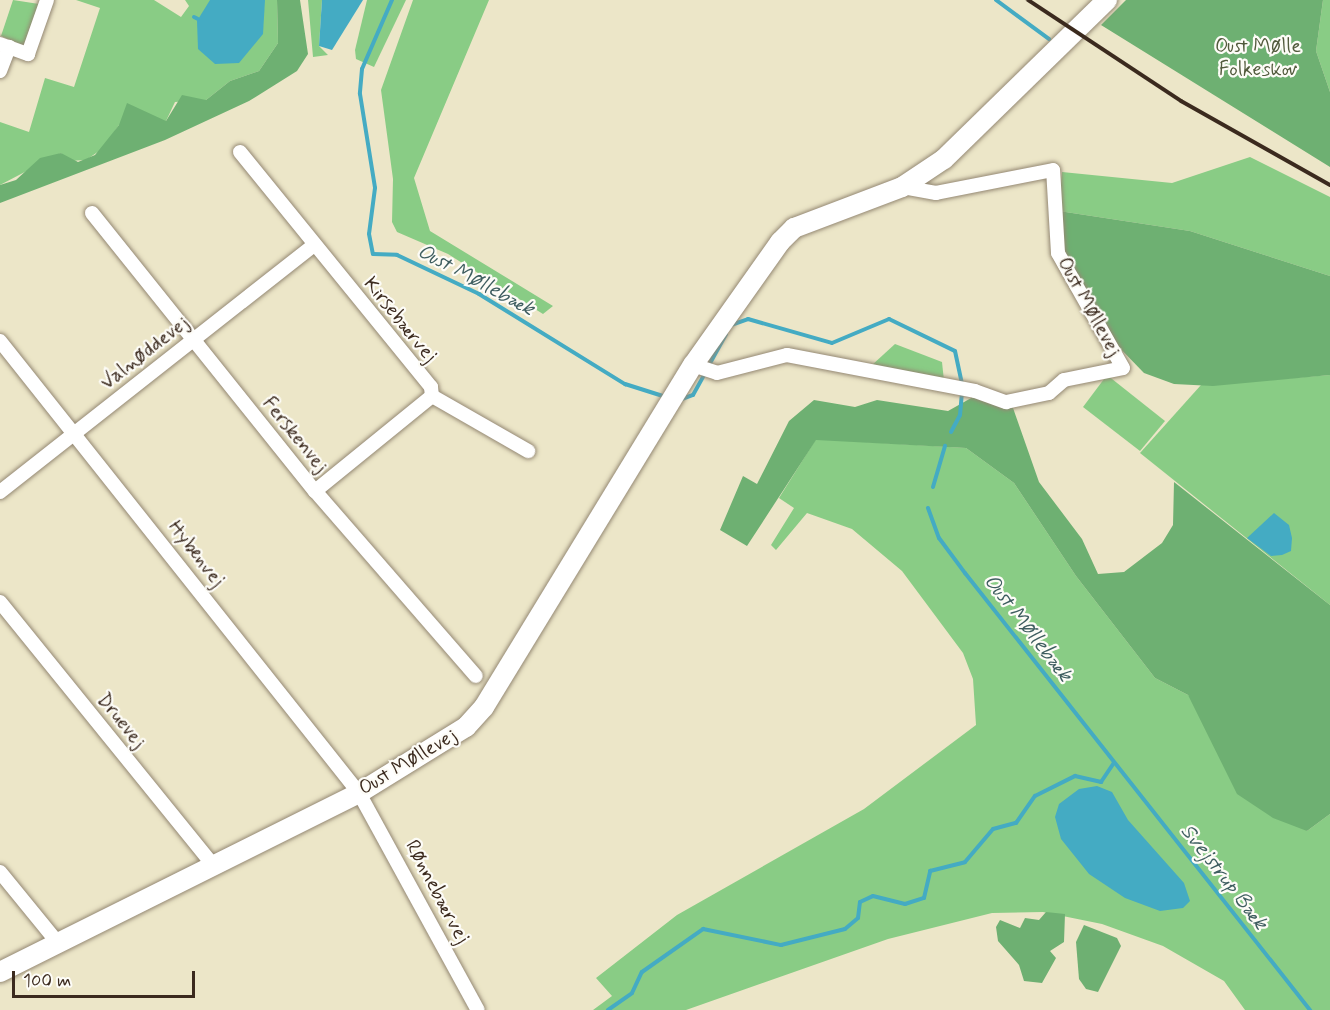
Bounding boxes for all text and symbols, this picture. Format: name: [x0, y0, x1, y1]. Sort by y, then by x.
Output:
park label: Oust Mølle Folkeskov: [1215, 34, 1301, 81]
water label: Oust Møllebæk: [413, 239, 539, 321]
street label: Oust Møllevej: [1052, 253, 1126, 361]
street label: Kirsebærvej: [358, 272, 442, 368]
street label: Valnøddevej: [96, 311, 194, 395]
street label: Ferskenvej: [257, 392, 333, 478]
street label: Hybenvej: [163, 516, 229, 592]
water label: Oust Møllebæk: [978, 569, 1078, 687]
street label: Druevej: [91, 688, 151, 754]
street label: Oust Møllevej: [355, 723, 461, 801]
water label: Svejstrup Bæk: [1175, 819, 1273, 935]
street label: Rønnebærvej: [400, 836, 474, 948]
scale bar: [15, 959, 198, 997]
text: 100 m: [23, 969, 71, 993]

